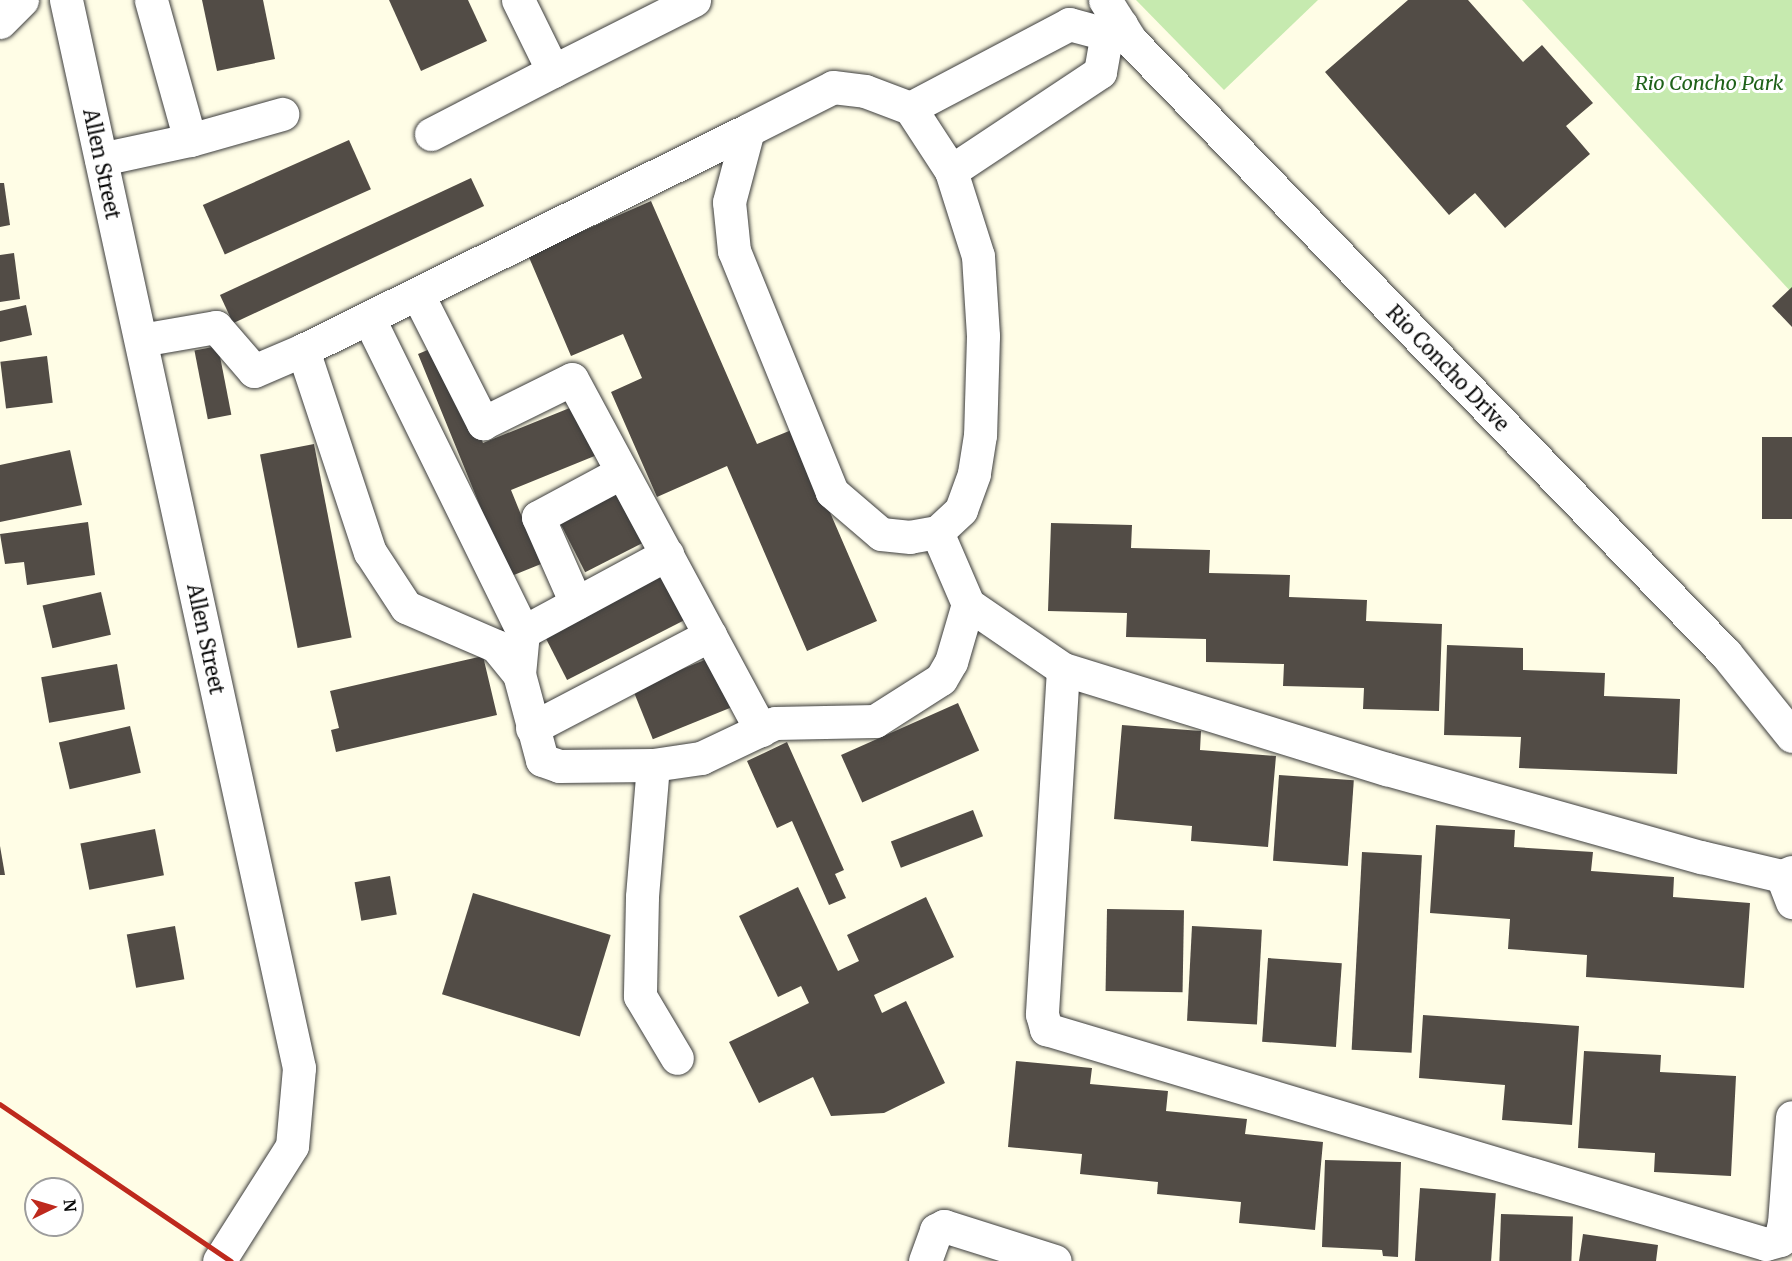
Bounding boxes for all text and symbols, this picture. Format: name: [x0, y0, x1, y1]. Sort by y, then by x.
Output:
park label: Rio Concho Park: [1635, 70, 1783, 94]
street label: Allen Street: [79, 107, 125, 221]
street label: Rio Concho Drive: [1382, 300, 1514, 436]
street label: Allen Street: [183, 582, 229, 696]
north arrow: [24, 1177, 84, 1237]
text: N: [59, 1198, 80, 1213]

